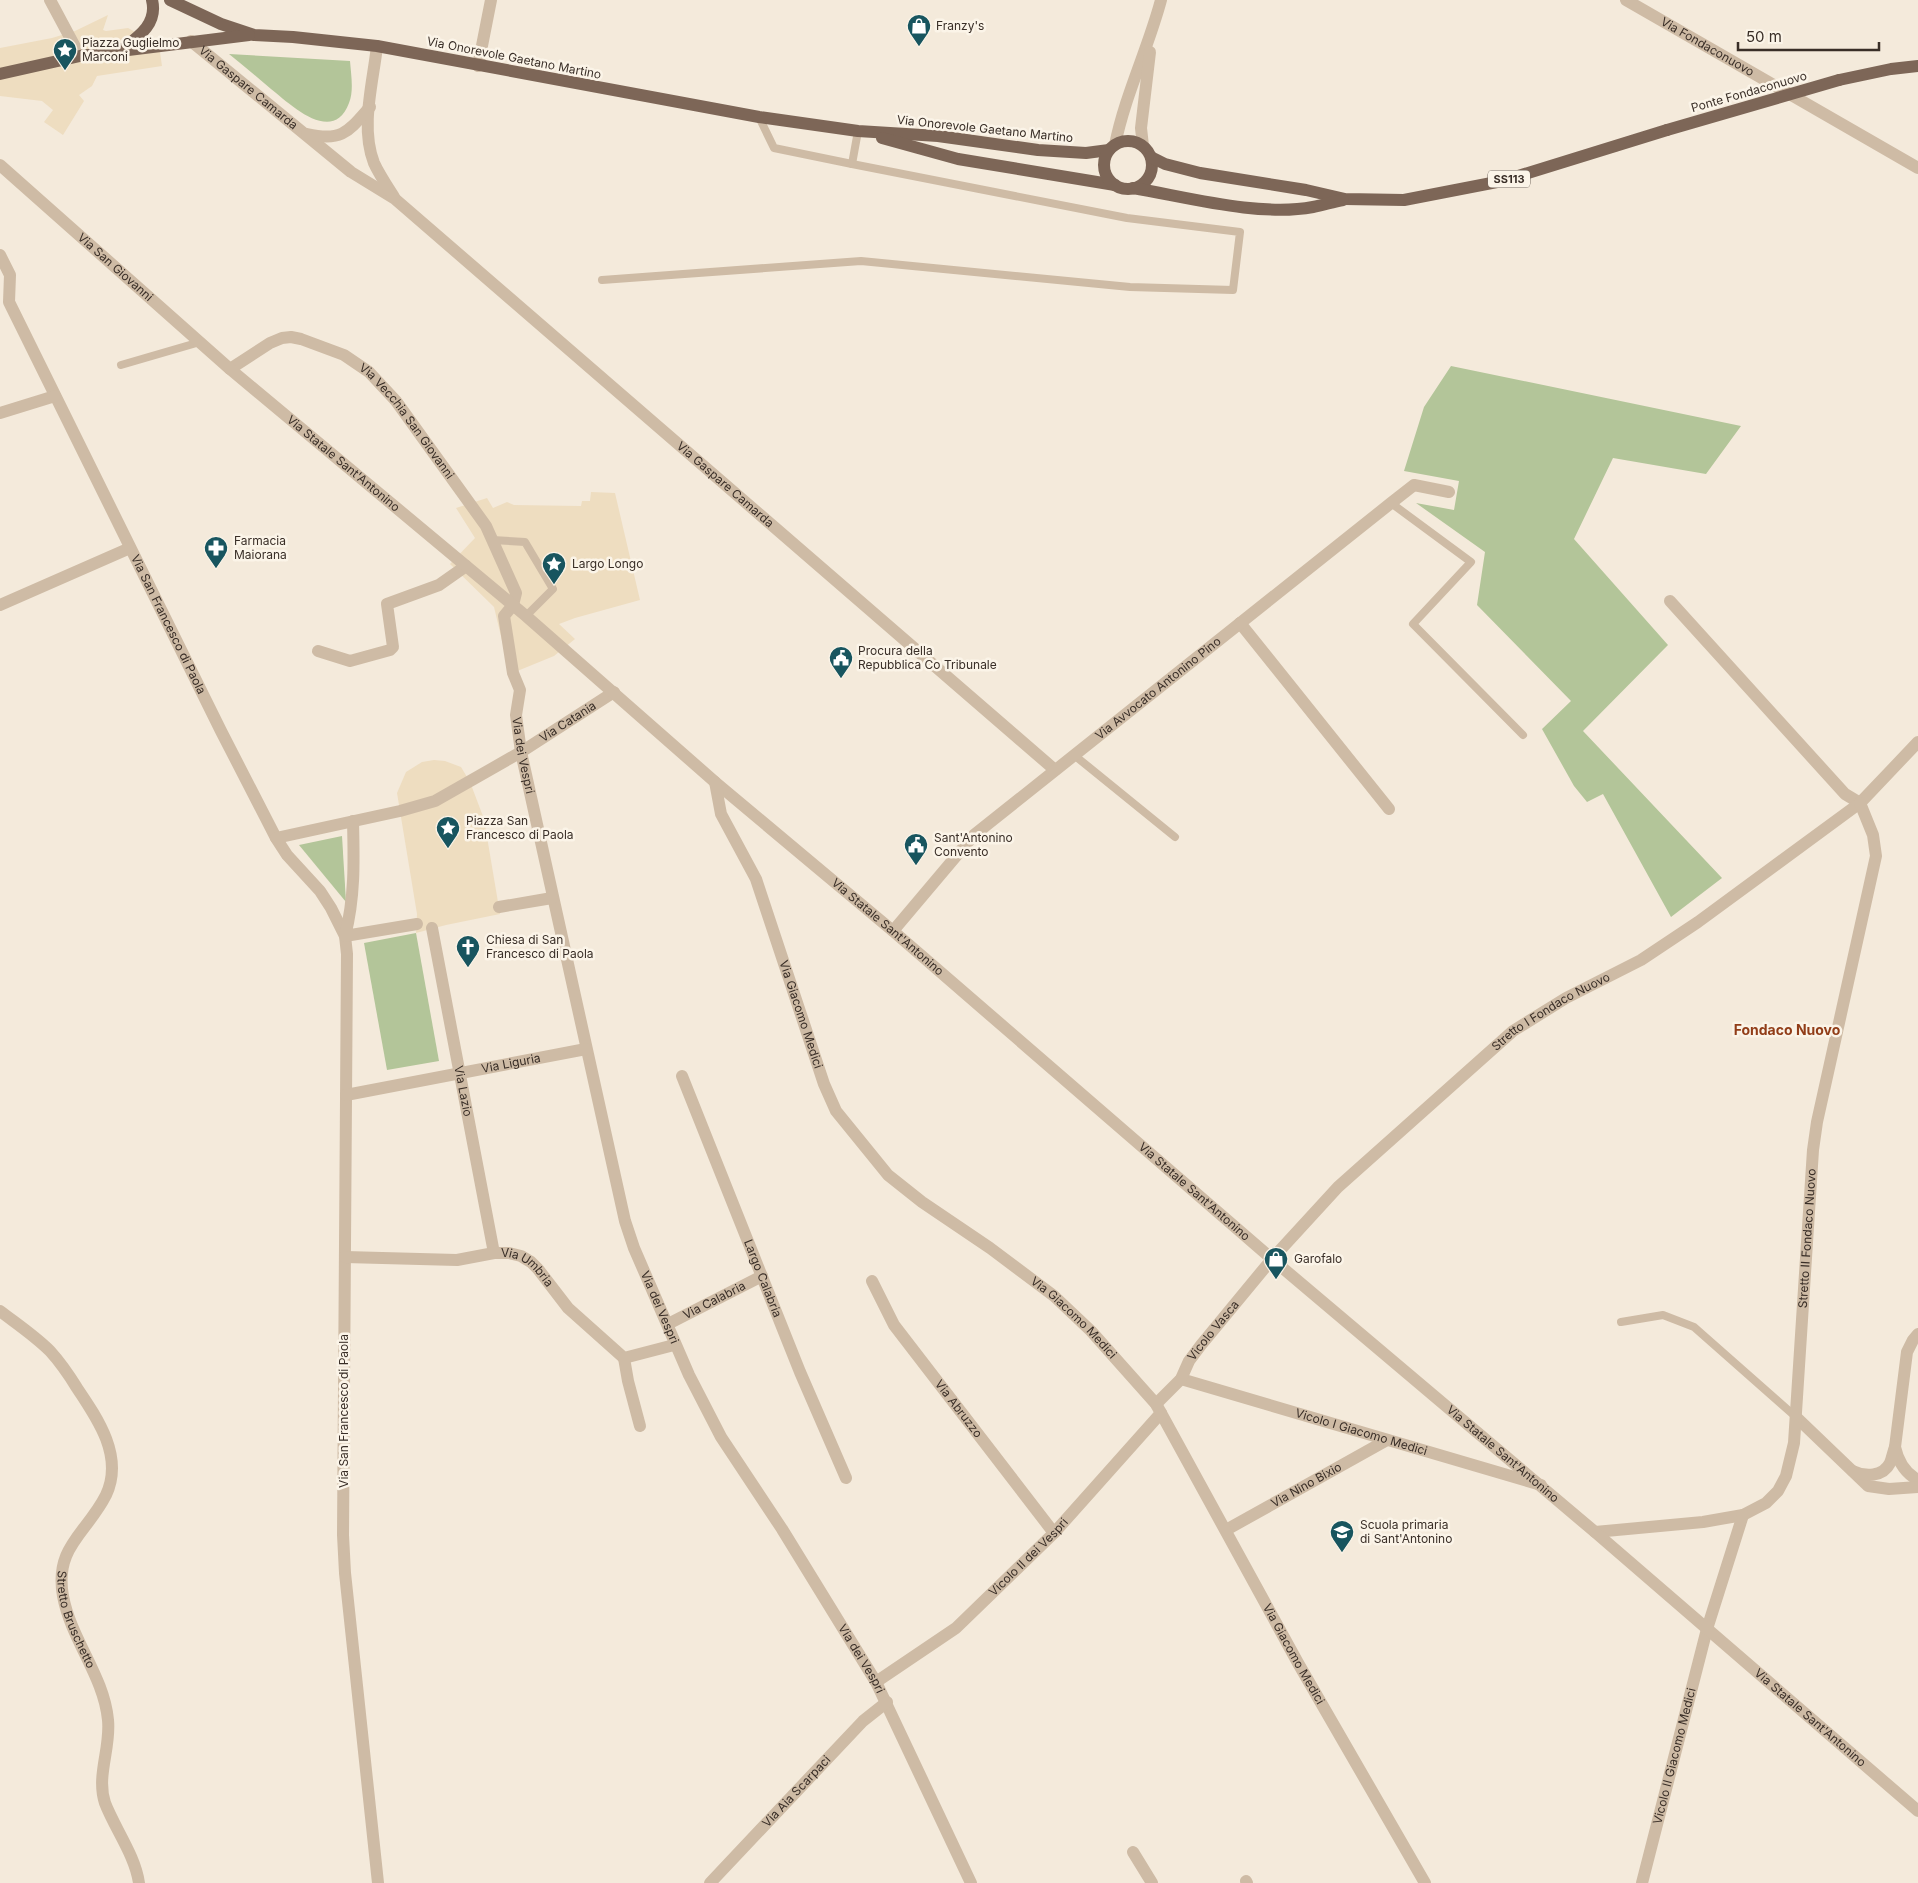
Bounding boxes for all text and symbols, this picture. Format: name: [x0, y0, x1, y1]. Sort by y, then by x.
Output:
shop icon: Franzy's: [906, 13, 932, 47]
street label: Via Fondaconuovo: [1658, 14, 1757, 79]
place label: Franzy's: [936, 18, 984, 33]
scale bar: [1738, 20, 1879, 52]
text: 50 m: [1746, 27, 1782, 46]
street label: Via Onorevole Gaetano Martino: [426, 33, 603, 82]
place label: Piazza Guglielmo Marconi: [82, 35, 180, 64]
place icon: Piazza Guglielmo Marconi: [52, 37, 78, 71]
street label: Via Gaspare Camarda: [196, 43, 301, 132]
street label: Ponte Fondaconuovo: [1689, 68, 1809, 115]
street label: Via Onorevole Gaetano Martino: [896, 112, 1074, 145]
road number: SS113: [1488, 170, 1530, 188]
street label: Via San Giovanni: [75, 229, 156, 304]
street label: Via Vecchia San Giovanni: [357, 360, 458, 482]
street label: Via Statale Sant'Antonino: [284, 412, 403, 515]
street label: Via Gaspare Camarda: [674, 438, 777, 530]
place label: Farmacia Maiorana: [234, 533, 287, 562]
pharmacy icon: Farmacia Maiorana: [203, 535, 229, 569]
place icon: Largo Longo: [541, 551, 567, 585]
street label: Via San Francesco di Paola: [128, 552, 210, 696]
place label: Largo Longo: [572, 556, 643, 571]
street label: Via Avvocato Antonino Pino: [1092, 633, 1224, 743]
place label: Procura della Repubblica Co Tribunale: [858, 643, 997, 672]
public building icon: Procura della Repubblica Co Tribunale: [828, 645, 854, 679]
street label: Via Catania: [536, 698, 599, 745]
street label: Via dei Vespri: [509, 716, 538, 795]
place label: Piazza San Francesco di Paola: [466, 813, 574, 842]
place icon: Piazza San Francesco di Paola: [435, 815, 461, 849]
place label: Sant'Antonino Convento: [934, 830, 1013, 859]
public building icon: Sant'Antonino Convento: [903, 832, 929, 866]
street label: Via Statale Sant'Antonino: [829, 875, 947, 979]
place label: Chiesa di San Francesco di Paola: [486, 932, 594, 961]
church icon: Chiesa di San Francesco di Paola: [455, 934, 481, 968]
street label: Via Giacomo Medici: [776, 958, 826, 1070]
street label: Stretto I Fondaco Nuovo: [1488, 969, 1612, 1054]
district label: Fondaco Nuovo: [1734, 1021, 1841, 1038]
street label: Via Liguria: [480, 1050, 542, 1076]
street label: Via Lazio: [451, 1064, 476, 1118]
street label: Via Statale Sant'Antonino: [1136, 1139, 1253, 1244]
street label: Stretto II Fondaco Nuovo: [1795, 1168, 1819, 1309]
street label: Largo Calabria: [741, 1237, 785, 1320]
street label: Via Umbria: [501, 1245, 557, 1290]
shop icon: Garofalo: [1263, 1246, 1289, 1280]
place label: Garofalo: [1294, 1251, 1342, 1266]
street label: Via dei Vespri: [638, 1268, 683, 1346]
street label: Via Giacomo Medici: [1028, 1273, 1120, 1362]
street label: Via Calabria: [680, 1278, 748, 1322]
street label: Vicolo Vasca: [1184, 1297, 1242, 1363]
street label: Via San Francesco di Paola: [336, 1334, 351, 1488]
street label: Via Abruzzo: [932, 1377, 986, 1440]
street label: Via Statale Sant'Antonino: [1444, 1402, 1562, 1505]
street label: Vicolo I Giacomo Medici: [1294, 1405, 1429, 1458]
street label: Via Nino Bixio: [1268, 1459, 1344, 1510]
street label: Vicolo II dei Vespri: [986, 1514, 1071, 1599]
place label: Scuola primaria di Sant'Antonino: [1360, 1517, 1452, 1546]
school or university icon: Scuola primaria di Sant'Antonino: [1329, 1519, 1355, 1553]
street label: Stretto Bruschetto: [54, 1570, 99, 1670]
street label: Via Giacomo Medici: [1260, 1601, 1328, 1707]
street label: Via dei Vespri: [835, 1621, 888, 1696]
street label: Via Statale Sant'Antonino: [1752, 1665, 1869, 1770]
street label: Vicolo II Giacomo Medici: [1649, 1686, 1699, 1826]
street label: Via Aia Scarpaci: [759, 1752, 834, 1830]

